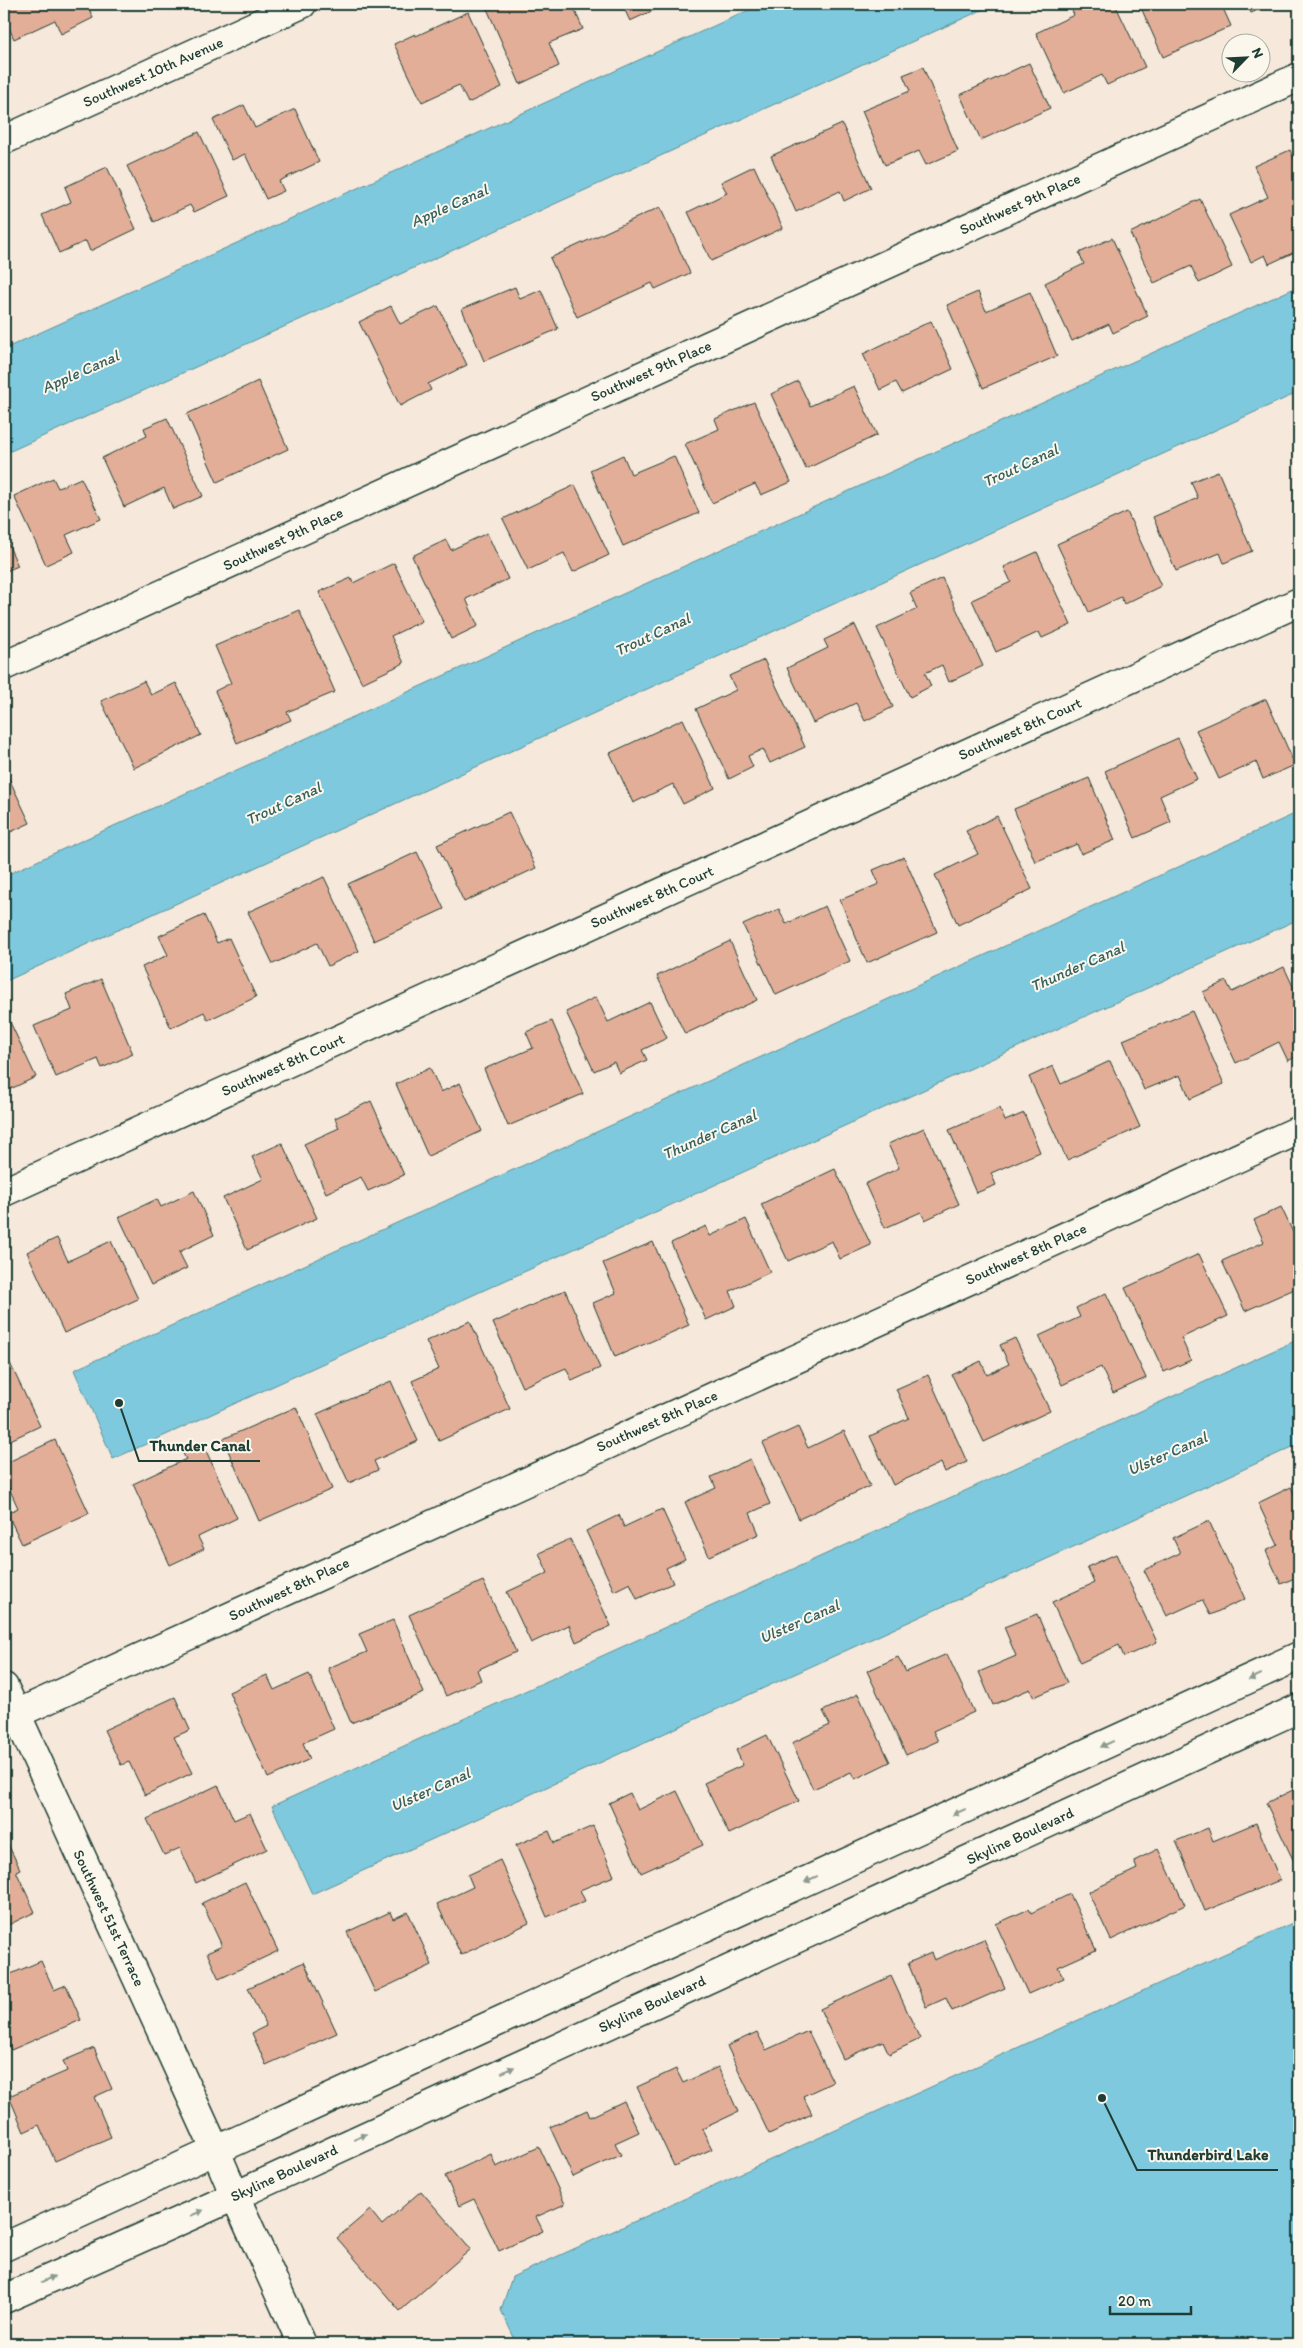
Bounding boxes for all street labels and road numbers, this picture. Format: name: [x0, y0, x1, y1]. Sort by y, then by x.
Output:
street label: Southwest 10th Avenue: [80, 33, 226, 111]
street label: Southwest 9th Place: [957, 169, 1083, 239]
street label: Southwest 9th Place: [588, 336, 714, 406]
street label: Southwest 9th Place: [220, 503, 346, 575]
street label: Southwest 8th Court: [956, 694, 1085, 764]
street label: Southwest 8th Court: [588, 862, 717, 932]
street label: Southwest 8th Court: [219, 1030, 348, 1100]
street label: Southwest 8th Place: [963, 1219, 1089, 1289]
street label: Southwest 8th Place: [594, 1386, 720, 1456]
street label: Southwest 8th Place: [226, 1553, 352, 1625]
street label: Skyline Boulevard: [964, 1803, 1076, 1869]
street label: Southwest 51st Terrace: [69, 1847, 149, 1989]
street label: Skyline Boulevard: [596, 1971, 708, 2037]
street label: Skyline Boulevard: [228, 2140, 340, 2206]

